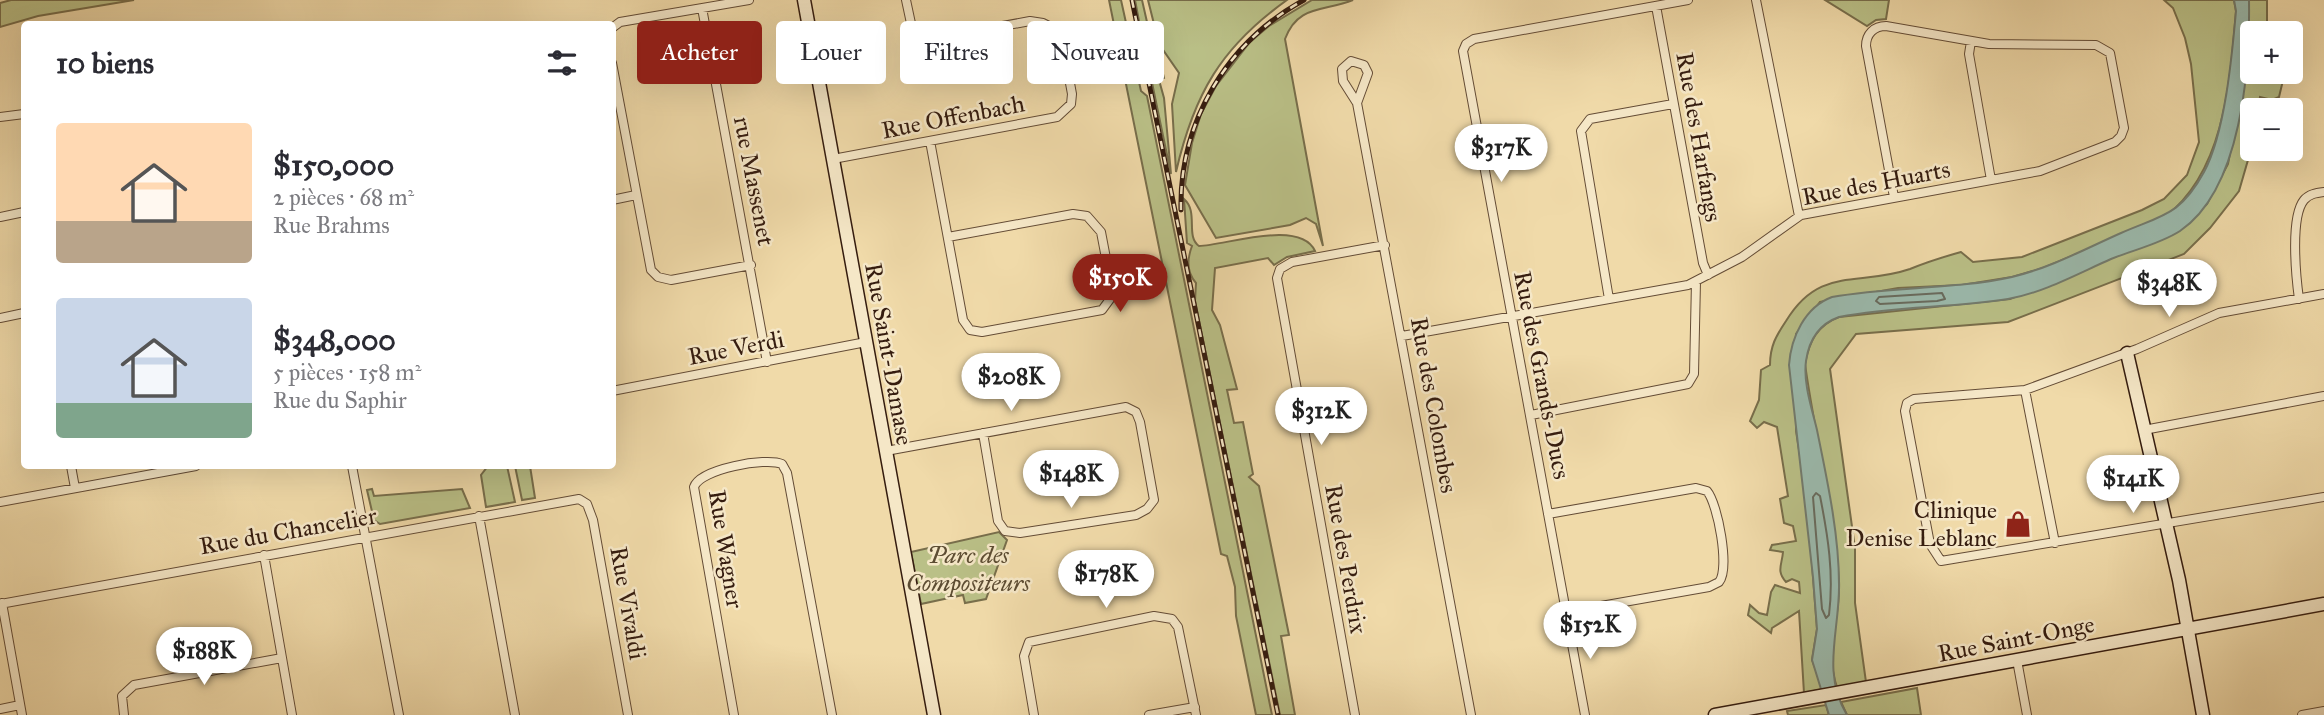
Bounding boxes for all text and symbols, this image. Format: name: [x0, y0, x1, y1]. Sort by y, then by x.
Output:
chip: Acheter: [637, 21, 762, 84]
chip: Louer: [776, 21, 886, 84]
chip: Filtres: [900, 21, 1013, 84]
chip: Nouveau: [1027, 21, 1164, 84]
map controls: [2240, 21, 2303, 161]
button: +: [2240, 21, 2303, 84]
icon: filters: [543, 44, 581, 82]
text: 10 biens: [56, 45, 154, 81]
street label: Rue des Harfangs: [1669, 50, 1729, 224]
street label: Rue Offenbach: [879, 88, 1027, 146]
button: −: [2240, 98, 2303, 161]
street label: rue Massenet: [727, 114, 781, 249]
pin: $317K: [1452, 124, 1550, 184]
text: $317K: [1471, 133, 1531, 161]
text: $150,000: [273, 147, 394, 183]
icon: home: [112, 151, 196, 235]
street label: Rue des Huarts: [1799, 154, 1953, 212]
text: 2 pièces · 68 m²: [273, 183, 414, 211]
text: Rue Brahms: [273, 211, 390, 239]
pin: $150K: [1071, 254, 1169, 314]
pin: $348K: [2120, 260, 2218, 319]
street label: Rue Saint-Damase: [858, 261, 920, 447]
text: $150K: [1088, 263, 1152, 291]
street label: Rue des Grands-Ducs: [1507, 268, 1577, 482]
text: $348K: [2137, 268, 2201, 296]
street label: Rue des Colombes: [1404, 315, 1464, 495]
text: $348,000: [273, 322, 396, 358]
street label: Rue Verdi: [685, 324, 787, 372]
icon: home: [112, 326, 196, 410]
pin: $208K: [962, 354, 1060, 413]
text: 5 pièces · 158 m²: [273, 358, 421, 386]
text: $208K: [977, 362, 1045, 390]
text: Rue du Saphir: [273, 386, 407, 414]
pin: $312K: [1272, 388, 1370, 447]
text: $312K: [1291, 396, 1351, 424]
pin: $148K: [1022, 450, 1120, 510]
pin: $141K: [2084, 456, 2182, 515]
text: $148K: [1039, 459, 1103, 487]
text: $141K: [2102, 464, 2164, 492]
street label: Rue des Perdrix: [1318, 482, 1374, 636]
street label: Rue Wagner: [702, 488, 750, 610]
place label: Clinique Denise Leblanc: [1846, 495, 1997, 553]
street label: Rue du Chancelier: [197, 501, 379, 561]
shop icon: Clinique Denise Leblanc: [2003, 509, 2033, 539]
park label: Parc des Compositeurs: [906, 540, 1031, 598]
street label: Rue Vivaldi: [603, 544, 653, 662]
pin: $178K: [1057, 550, 1155, 610]
text: $178K: [1074, 559, 1138, 587]
pin: $152K: [1541, 602, 1639, 661]
street label: Rue Saint-Onge: [1935, 609, 2097, 669]
text: $152K: [1559, 610, 1621, 638]
pin: $188K: [155, 628, 253, 687]
text: $188K: [172, 636, 236, 664]

